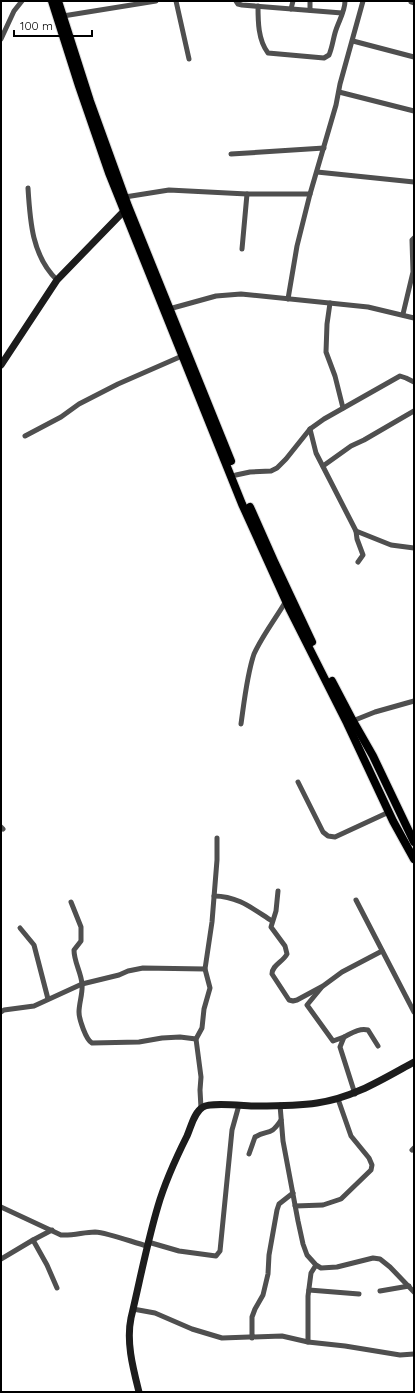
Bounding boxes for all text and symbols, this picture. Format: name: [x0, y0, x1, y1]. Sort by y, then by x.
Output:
scale bar: [14, 12, 92, 38]
text: 100 m: [20, 18, 53, 33]

